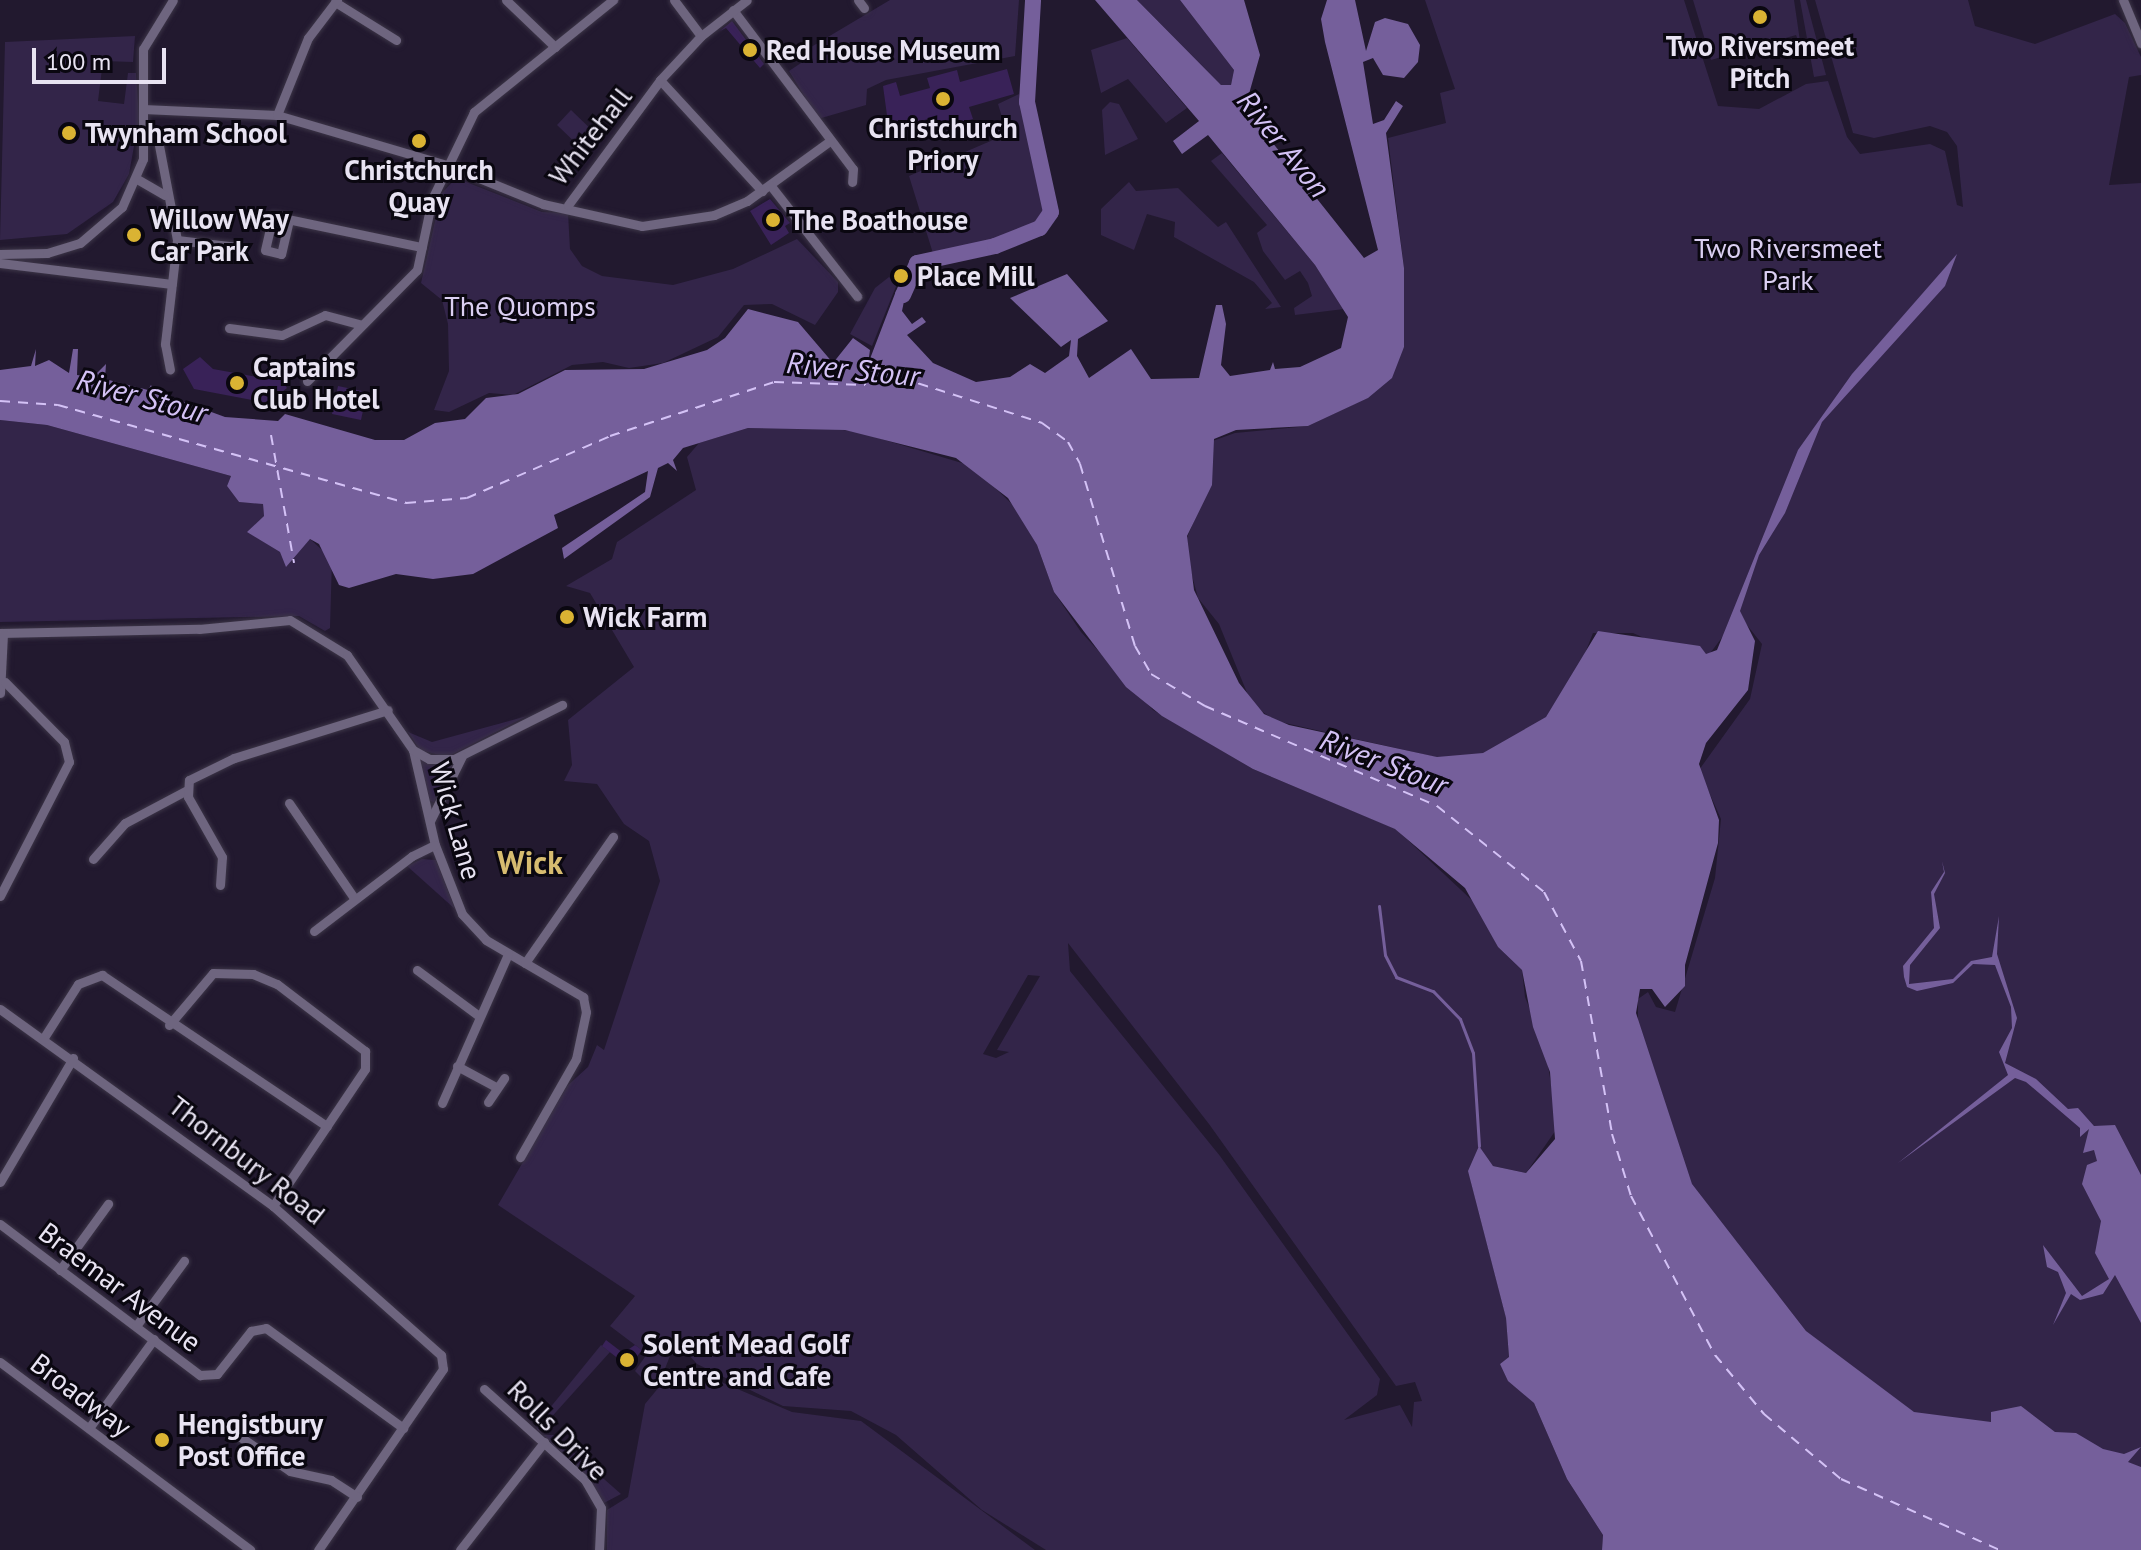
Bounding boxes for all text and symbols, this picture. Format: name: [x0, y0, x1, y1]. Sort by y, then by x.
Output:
marker: Two Riversmeet Pitch: [1751, 8, 1769, 26]
place label: Two Riversmeet Pitch: [1666, 29, 1854, 95]
scale bar: [36, 32, 170, 82]
place label: Red House Museum: [766, 33, 1000, 67]
marker: Red House Museum: [741, 41, 759, 59]
text: 100 m: [46, 46, 111, 77]
street label: Whitehall: [541, 80, 639, 192]
water label: River Avon: [1230, 83, 1338, 205]
marker: Christchurch Priory: [934, 90, 952, 108]
place label: Christchurch Priory: [868, 111, 1018, 177]
place label: Twynham School: [85, 116, 286, 150]
marker: Twynham School: [60, 124, 78, 142]
marker: Christchurch Quay: [410, 132, 428, 150]
place label: Christchurch Quay: [344, 153, 494, 219]
place label: Willow Way Car Park: [150, 202, 290, 268]
place label: The Boathouse: [789, 203, 968, 237]
marker: The Boathouse: [764, 211, 782, 229]
marker: Willow Way Car Park: [125, 226, 143, 244]
park label: Two Riversmeet Park: [1694, 231, 1882, 297]
place label: Place Mill: [917, 259, 1034, 293]
marker: Place Mill: [892, 267, 910, 285]
park label: The Quomps: [444, 289, 596, 323]
water label: River Stour: [785, 344, 921, 394]
place label: Captains Club Hotel: [253, 350, 379, 416]
water label: River Stour: [73, 361, 211, 431]
marker: Captains Club Hotel: [228, 374, 246, 392]
place label: Wick Farm: [583, 600, 708, 634]
marker: Wick Farm: [558, 608, 576, 626]
water label: River Stour: [1315, 721, 1453, 803]
street label: Wick Lane: [423, 758, 489, 884]
district label: Wick: [497, 843, 563, 881]
street label: Thornbury Road: [162, 1088, 332, 1232]
street label: Braemar Avenue: [32, 1215, 208, 1359]
place label: Solent Mead Golf Centre and Cafe: [643, 1327, 849, 1393]
street label: Broadway: [24, 1346, 138, 1444]
marker: Solent Mead Golf Centre and Cafe: [618, 1351, 636, 1369]
street label: Rolls Drive: [501, 1373, 615, 1487]
place label: Hengistbury Post Office: [178, 1407, 323, 1473]
marker: Hengistbury Post Office: [153, 1431, 171, 1449]

